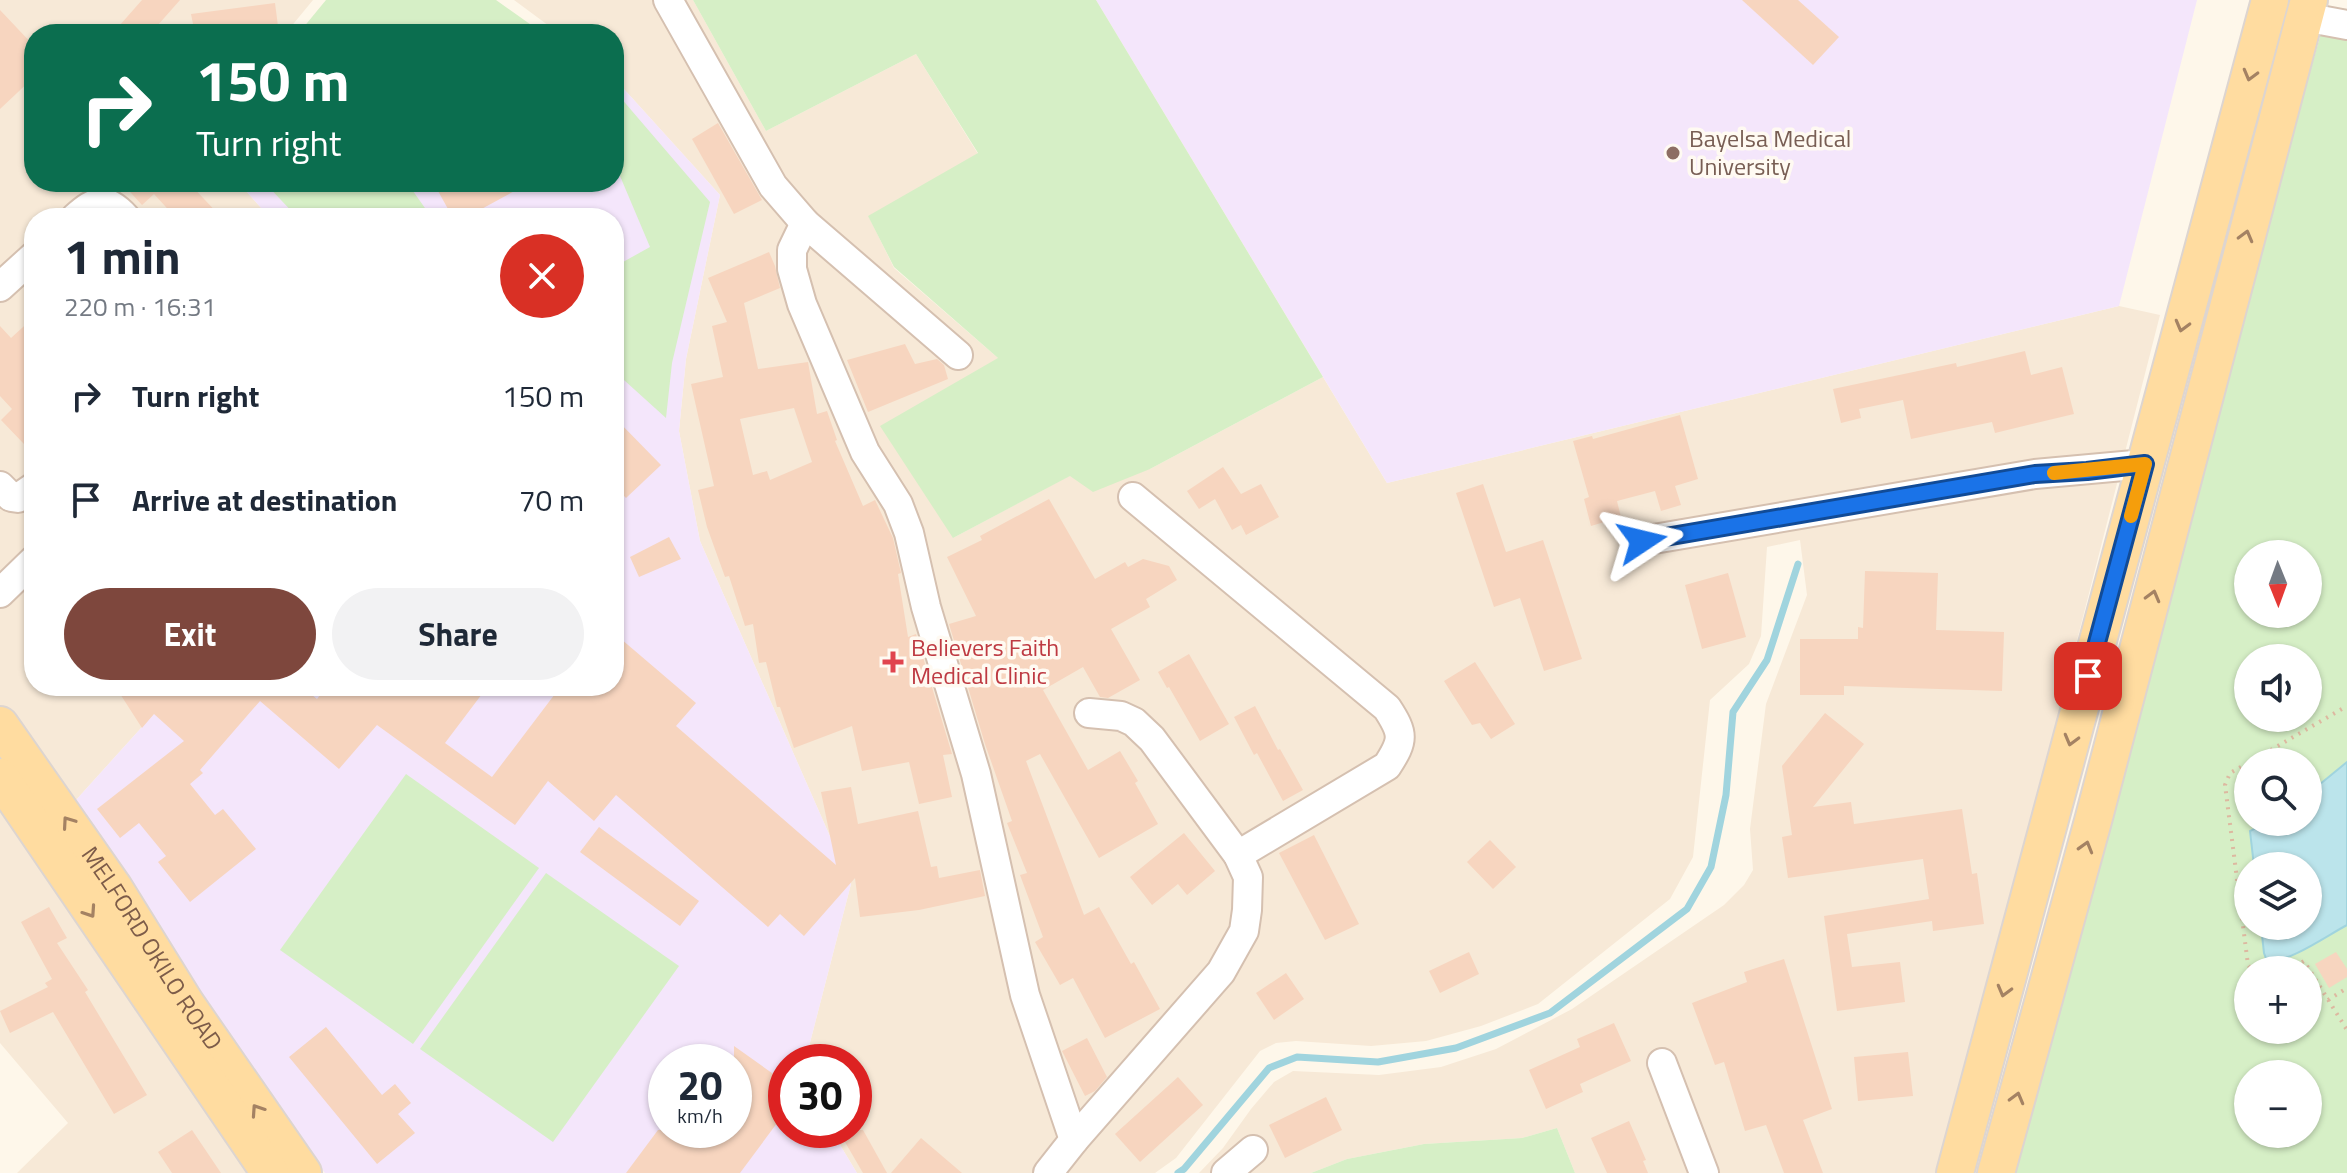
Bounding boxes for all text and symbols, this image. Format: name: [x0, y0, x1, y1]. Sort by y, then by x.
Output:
text: 150 m: [196, 38, 349, 123]
icon: right: [64, 56, 168, 160]
one-way arrow: [2242, 68, 2259, 82]
text: Turn right: [196, 115, 341, 170]
place label: Bayelsa Medical University: [1689, 120, 1851, 184]
marker: Bayelsa Medical University: [1664, 144, 1682, 162]
text: 1 min: [64, 220, 181, 293]
one-way arrow: [2237, 229, 2254, 243]
button: close: [500, 234, 584, 318]
text: 220 m · 16:31: [64, 287, 216, 326]
one-way arrow: [2175, 319, 2192, 333]
text: Turn right: [132, 373, 260, 419]
text: 150 m: [502, 373, 584, 419]
icon: right: [64, 374, 108, 418]
text: Arrive at destination: [132, 477, 397, 523]
text: 70 m: [519, 477, 584, 523]
icon: arrive: [64, 478, 108, 522]
position arrow: [1600, 499, 1684, 583]
north arrow: [2234, 540, 2322, 628]
map controls: [2234, 540, 2322, 1148]
button: Exit: [64, 588, 316, 680]
button: Share: [332, 588, 584, 680]
one-way arrow: [2143, 589, 2160, 603]
place label: Believers Faith Medical Clinic: [911, 629, 1059, 693]
pin: [2054, 642, 2122, 710]
button: sound: [2234, 644, 2322, 732]
marker: Believers Faith Medical Clinic: [882, 651, 904, 673]
icon: arrive: [2066, 654, 2110, 698]
one-way arrow: [2064, 732, 2081, 746]
button: search: [2234, 748, 2322, 836]
one-way arrow: [63, 817, 78, 831]
street label: MELFORD OKILO ROAD: [73, 838, 232, 1057]
one-way arrow: [2077, 841, 2093, 855]
button: layers: [2234, 852, 2322, 940]
one-way arrow: [81, 903, 96, 917]
button: +: [2234, 956, 2322, 1044]
one-way arrow: [1997, 983, 2013, 997]
speed limit sign: 30: [768, 1044, 872, 1148]
text: 20: [678, 1055, 722, 1116]
button: −: [2234, 1060, 2322, 1148]
one-way arrow: [2007, 1091, 2024, 1105]
text: km/h: [677, 1100, 723, 1131]
one-way arrow: [252, 1104, 267, 1118]

